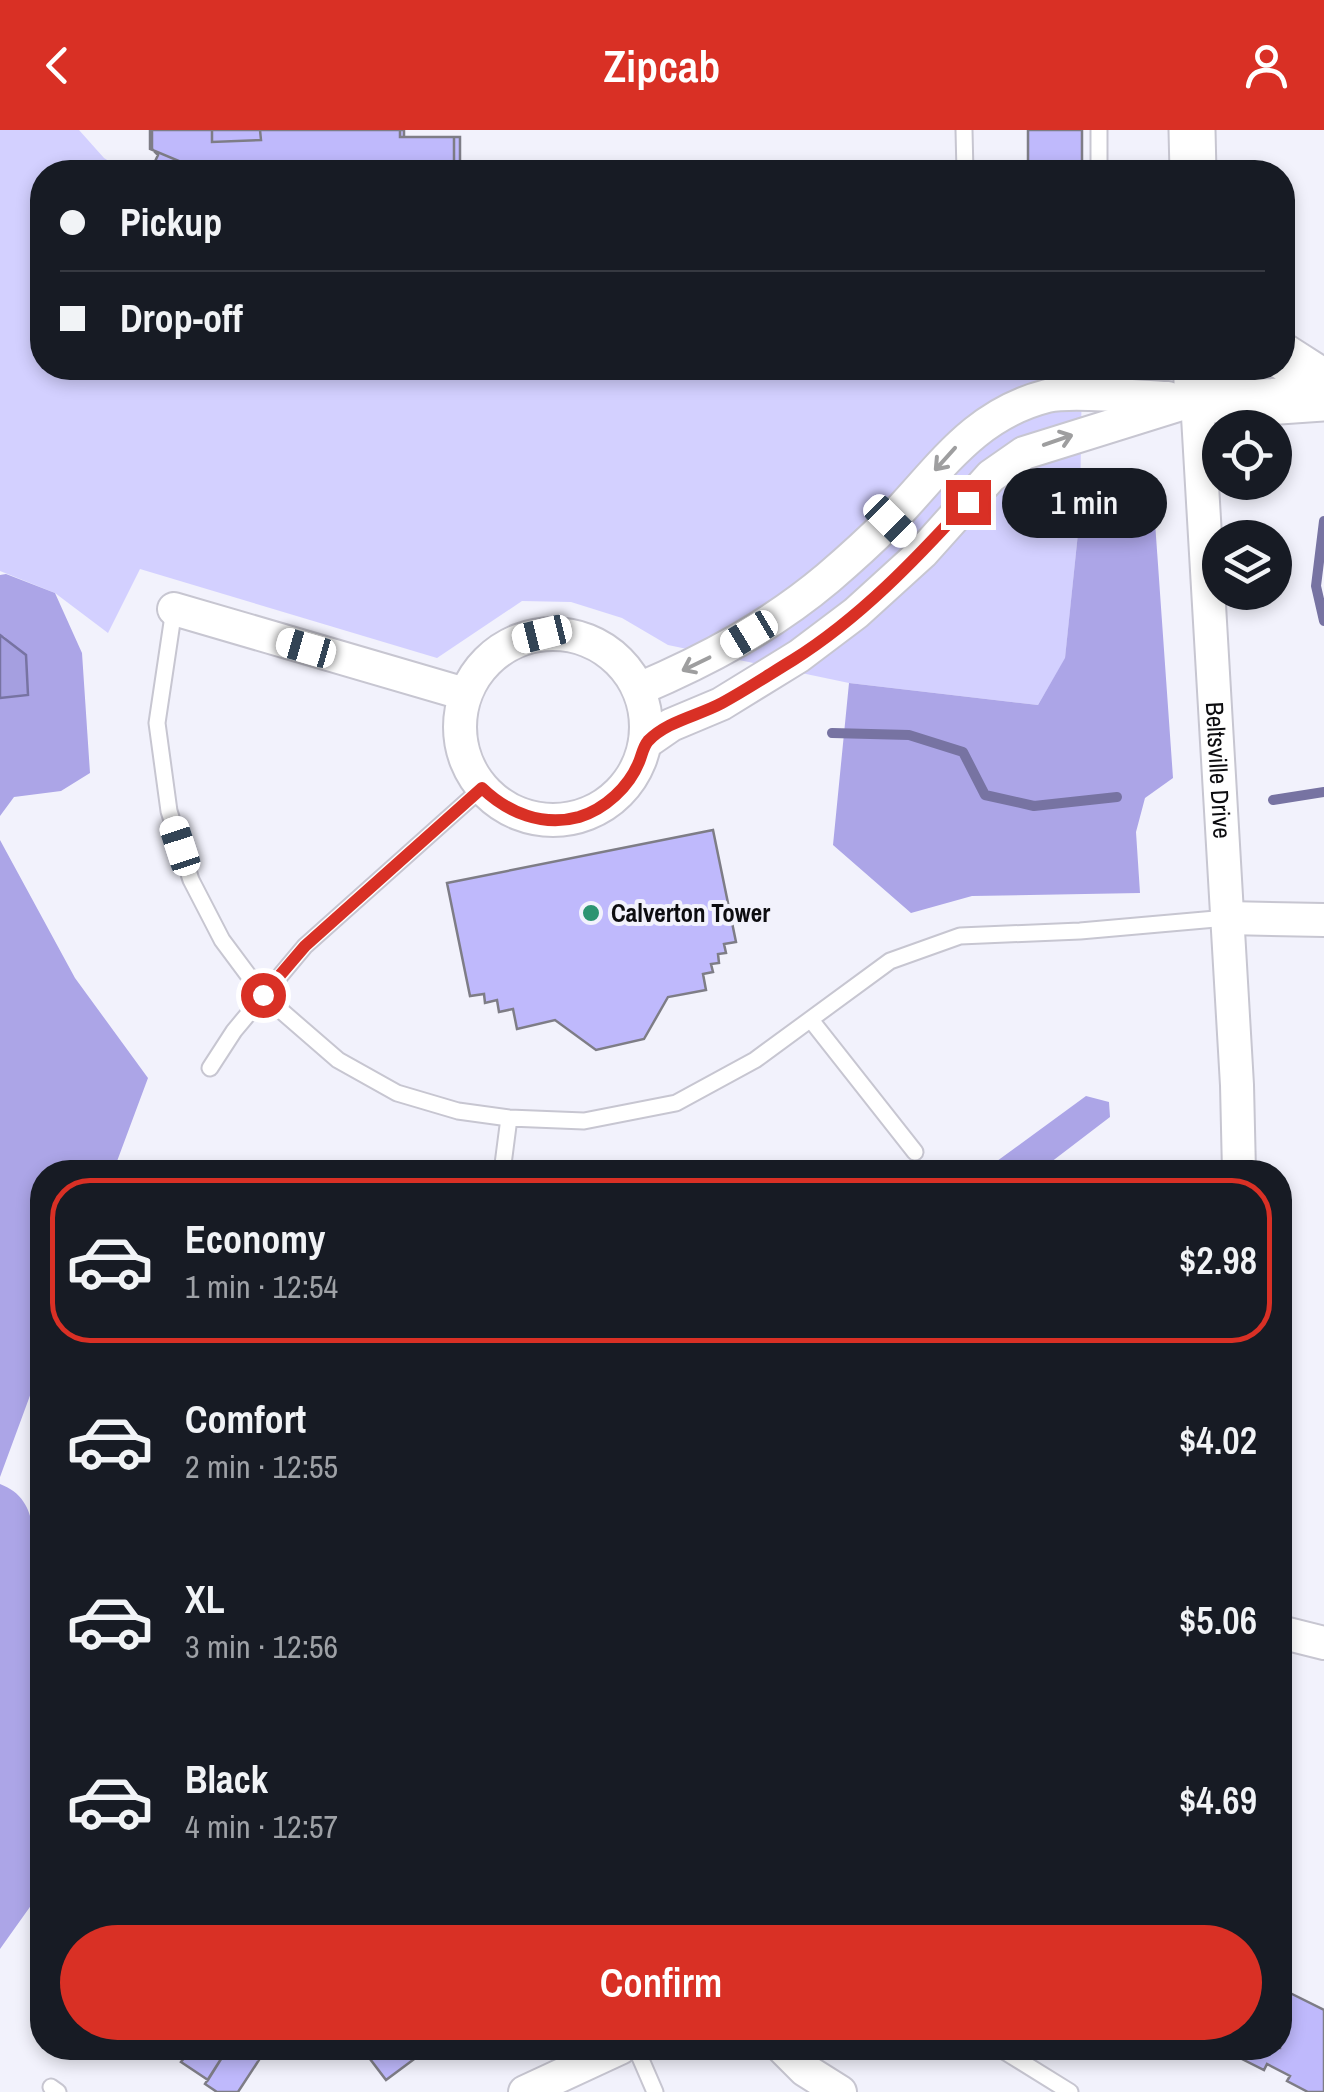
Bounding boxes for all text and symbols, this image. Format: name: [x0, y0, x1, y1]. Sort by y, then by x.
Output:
text: Zipcab: [604, 35, 720, 96]
icon: back: [30, 38, 85, 93]
icon: person: [1239, 38, 1294, 93]
text: Pickup: [120, 197, 222, 248]
text: Drop-off: [120, 293, 243, 344]
map controls: [1202, 410, 1292, 610]
button: locate: [1202, 410, 1292, 500]
one-way arrow: [1041, 430, 1073, 448]
one-way arrow: [934, 446, 957, 471]
callout: 1 min: [1003, 467, 1168, 537]
route end: [946, 480, 991, 525]
text: 1 min: [1051, 481, 1118, 524]
car: [858, 489, 922, 553]
button: layers: [1202, 520, 1292, 610]
car: [716, 606, 782, 662]
car: [509, 612, 575, 656]
car: [273, 625, 339, 671]
one-way arrow: [681, 655, 711, 674]
street label: Beltsville Drive: [1198, 701, 1240, 840]
car: [156, 813, 204, 879]
place label: Calverton Tower: [611, 896, 770, 930]
marker: Calverton Tower: [580, 902, 602, 924]
route start: [241, 973, 286, 1018]
text: Economy: [185, 1214, 325, 1265]
icon: car: [65, 1216, 155, 1306]
text: $2.98: [1179, 1235, 1257, 1286]
text: 1 min · 12:54: [185, 1265, 338, 1308]
text: Comfort: [185, 1394, 306, 1445]
icon: car: [65, 1396, 155, 1486]
text: $4.02: [1179, 1415, 1257, 1466]
text: 2 min · 12:55: [185, 1445, 338, 1488]
text: XL: [185, 1574, 225, 1625]
icon: car: [65, 1576, 155, 1666]
text: $5.06: [1179, 1595, 1257, 1646]
text: 3 min · 12:56: [185, 1625, 338, 1668]
text: Black: [185, 1754, 268, 1805]
icon: car: [65, 1756, 155, 1846]
text: $4.69: [1179, 1775, 1257, 1826]
text: 4 min · 12:57: [185, 1805, 338, 1848]
button: Confirm: [60, 1925, 1262, 2040]

